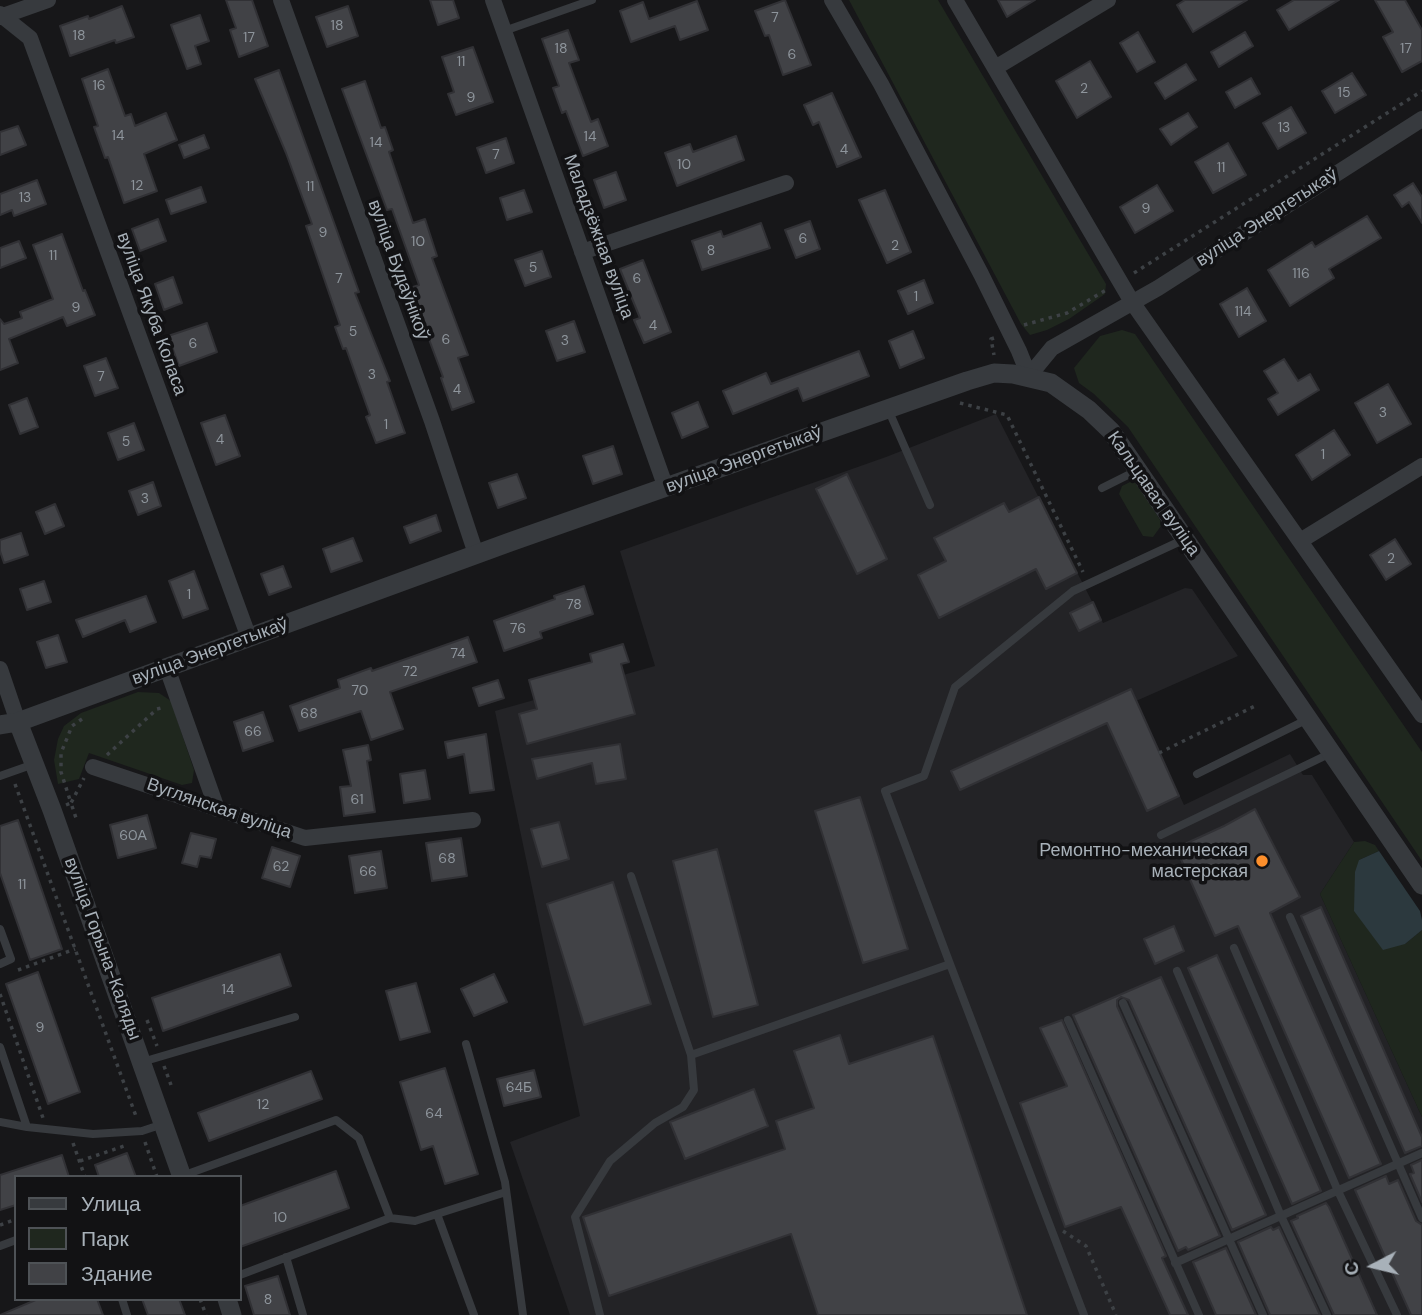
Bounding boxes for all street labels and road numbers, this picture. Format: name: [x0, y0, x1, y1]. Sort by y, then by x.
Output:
street label: Маладзёжная вуліца: [558, 152, 638, 322]
street label: вуліца Энергетыкаў: [1192, 164, 1342, 272]
street label: вуліца Будаўнікоў: [363, 197, 433, 343]
street label: вуліца Якуба Коласа: [111, 230, 191, 398]
street label: вуліца Энергетыкаў: [663, 422, 825, 498]
street label: Кальцавая вуліца: [1102, 428, 1204, 560]
street label: вуліца Энергетыкаў: [129, 614, 291, 690]
street label: Вуглянская вуліца: [144, 774, 294, 844]
street label: вуліца Горына-Каляды: [59, 855, 145, 1043]

